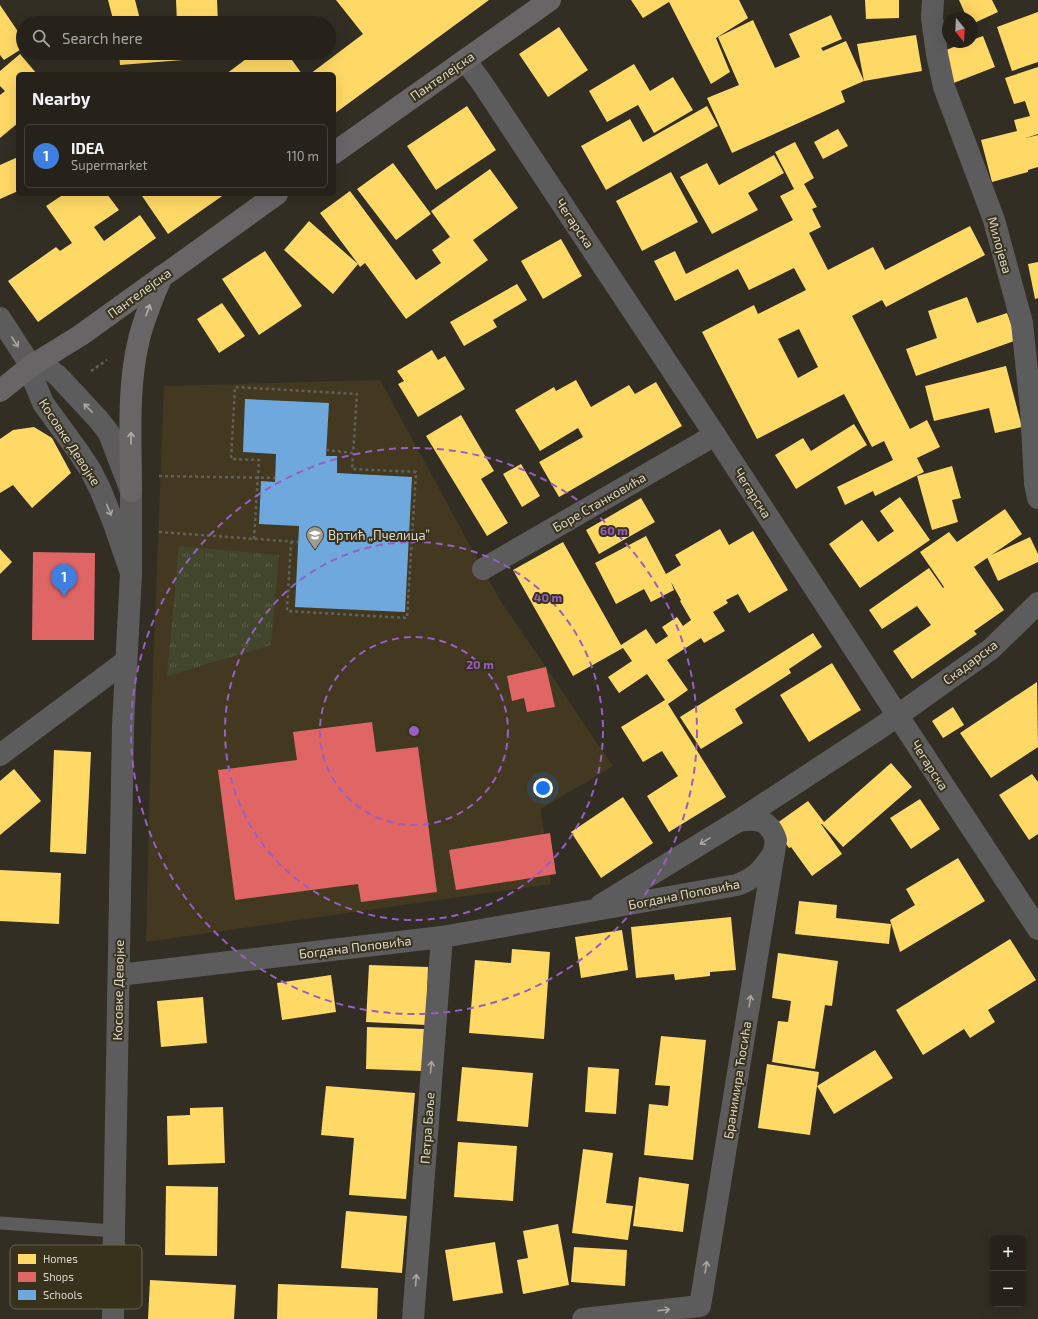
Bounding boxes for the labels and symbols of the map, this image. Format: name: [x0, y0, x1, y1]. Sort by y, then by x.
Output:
north arrow: [942, 12, 978, 48]
street label: Пантелејска: [407, 48, 477, 104]
street label: Чегарска: [553, 195, 597, 251]
street label: Милојева: [984, 215, 1016, 275]
street label: Пантелејска: [104, 265, 174, 321]
one-way arrow: [145, 304, 153, 316]
one-way arrow: [11, 337, 19, 348]
street label: Косовке Девојке: [36, 395, 104, 489]
one-way arrow: [83, 403, 92, 413]
one-way arrow: [127, 432, 135, 445]
street label: Чегарска: [731, 465, 775, 521]
street label: Боре Станковића: [549, 469, 649, 535]
one-way arrow: [106, 503, 113, 515]
text: 60 m: [600, 523, 628, 537]
school or university icon: Вртић „Пчелица”: [305, 525, 325, 550]
place label: Вртић „Пчелица”: [328, 527, 430, 543]
pin: 1: [51, 564, 77, 597]
text: 40 m: [534, 590, 562, 604]
street label: Скадарска: [939, 636, 1001, 688]
text: 20 m: [466, 657, 494, 671]
centre of rings: [407, 724, 421, 738]
street label: Чегарска: [908, 737, 952, 793]
your location: [533, 778, 553, 798]
one-way arrow: [700, 837, 711, 845]
street label: Богдана Поповића: [627, 875, 741, 913]
street label: Богдана Поповића: [298, 932, 412, 962]
street label: Косовке Девојке: [109, 939, 127, 1041]
one-way arrow: [746, 995, 754, 1008]
street label: Бранимира Ћосића: [720, 1020, 754, 1140]
one-way arrow: [428, 1061, 435, 1074]
street label: Петра Баље: [417, 1092, 437, 1164]
legend: [10, 1245, 142, 1309]
text: Homes: [43, 1252, 78, 1265]
one-way arrow: [702, 1261, 710, 1274]
text: Shops: [43, 1270, 74, 1283]
one-way arrow: [412, 1274, 419, 1287]
text: Schools: [43, 1288, 83, 1301]
one-way arrow: [657, 1306, 670, 1314]

